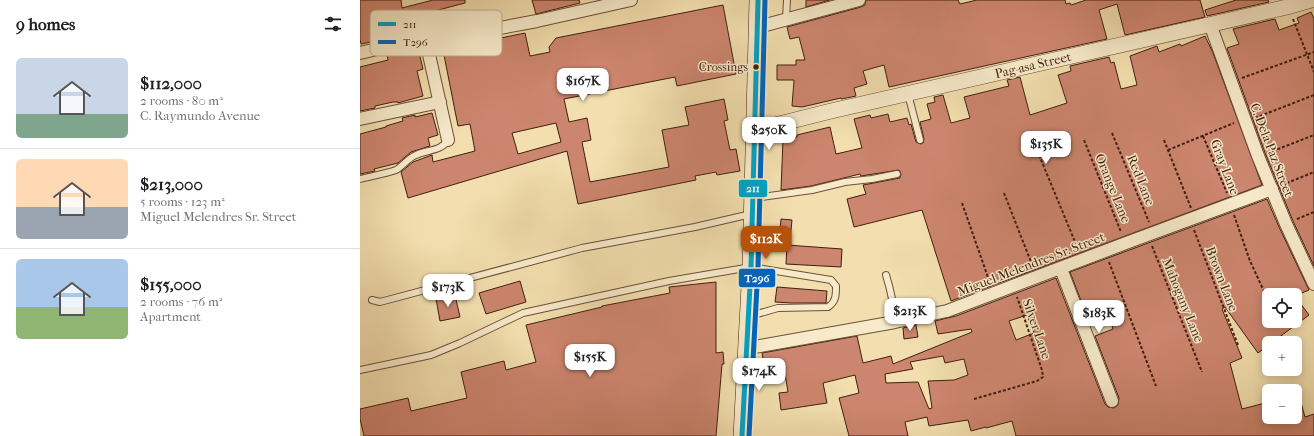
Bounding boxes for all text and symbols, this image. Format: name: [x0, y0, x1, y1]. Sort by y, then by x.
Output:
legend: [370, 10, 502, 56]
icon: filters: [322, 13, 344, 35]
text: 9 homes: [16, 14, 75, 34]
text: 211: [403, 18, 417, 31]
text: T296: [403, 36, 428, 49]
street label: Pag-asa Street: [993, 49, 1073, 81]
place label: Crossings: [699, 60, 749, 74]
marker: Crossings: [751, 62, 761, 72]
pin: $167K: [555, 68, 611, 102]
text: $112,000: [140, 73, 202, 93]
text: $167K: [566, 73, 600, 88]
icon: home: [48, 74, 96, 122]
text: 2 rooms · 80 m²: [140, 93, 223, 108]
street label: C. Dela Paz Street: [1247, 101, 1297, 199]
text: C. Raymundo Avenue: [140, 108, 260, 123]
pin: $250K: [741, 117, 797, 151]
text: $250K: [751, 122, 787, 137]
pin: $135K: [1018, 131, 1074, 165]
text: $135K: [1030, 136, 1062, 151]
street label: Gray Lane: [1208, 137, 1243, 197]
street label: Orange Lane: [1092, 151, 1134, 225]
street label: Red Lane: [1124, 152, 1158, 208]
text: $213,000: [140, 174, 203, 194]
icon: home: [48, 175, 96, 223]
line badge: 211: [738, 179, 768, 198]
text: 211: [746, 182, 760, 195]
text: 5 rooms · 123 m²: [140, 194, 225, 209]
text: Miguel Melendres Sr. Street: [140, 209, 296, 224]
pin: $112K: [738, 226, 794, 260]
street label: Miguel Melendres Sr. Street: [955, 229, 1107, 299]
text: $112K: [750, 231, 782, 246]
street label: Brown Lane: [1203, 245, 1241, 314]
street label: Mahogany Lane: [1159, 256, 1207, 345]
line badge: T296: [738, 268, 776, 288]
text: T296: [744, 272, 770, 285]
text: $155,000: [140, 274, 202, 294]
pin: $173K: [420, 274, 476, 308]
icon: home: [48, 275, 96, 323]
text: $173K: [432, 279, 464, 294]
map controls: [1262, 288, 1302, 424]
button: locate: [1262, 288, 1302, 328]
text: 2 rooms · 76 m²: [140, 294, 222, 309]
street label: Silver Lane: [1020, 297, 1054, 362]
pin: $213K: [882, 298, 938, 332]
pin: $183K: [1071, 300, 1127, 334]
text: $213K: [893, 303, 927, 318]
text: $183K: [1082, 305, 1116, 320]
text: Apartment: [140, 309, 201, 324]
button: +: [1262, 336, 1302, 376]
pin: $155K: [562, 344, 618, 378]
text: $155K: [574, 349, 606, 364]
pin: $174K: [731, 358, 787, 392]
text: $174K: [742, 363, 776, 378]
button: −: [1262, 384, 1302, 424]

